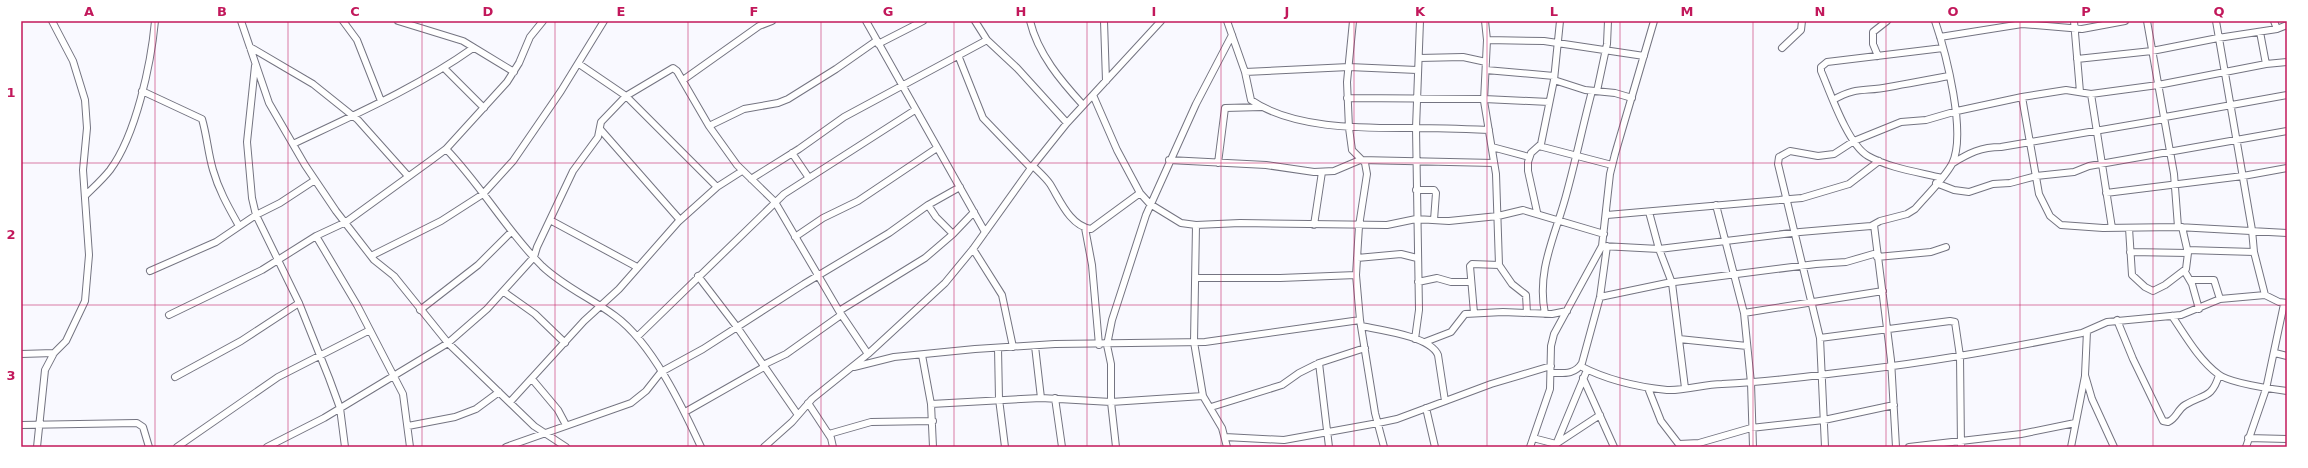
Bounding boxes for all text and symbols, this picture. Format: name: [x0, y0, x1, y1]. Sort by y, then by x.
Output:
text: A: [84, 4, 94, 19]
text: B: [217, 4, 227, 19]
text: C: [350, 4, 360, 19]
text: D: [483, 4, 494, 19]
text: E: [617, 4, 625, 19]
text: F: [750, 4, 758, 19]
text: G: [883, 4, 893, 19]
text: H: [1016, 4, 1026, 19]
text: I: [1152, 4, 1156, 19]
text: J: [1284, 4, 1289, 19]
text: K: [1415, 4, 1426, 19]
text: L: [1550, 4, 1558, 19]
text: M: [1681, 4, 1693, 19]
text: N: [1815, 4, 1825, 19]
text: O: [1947, 4, 1959, 19]
text: P: [2081, 4, 2091, 19]
text: Q: [2213, 4, 2225, 19]
text: 1: [6, 85, 16, 100]
text: 2: [6, 227, 16, 242]
text: 3: [6, 368, 16, 383]

